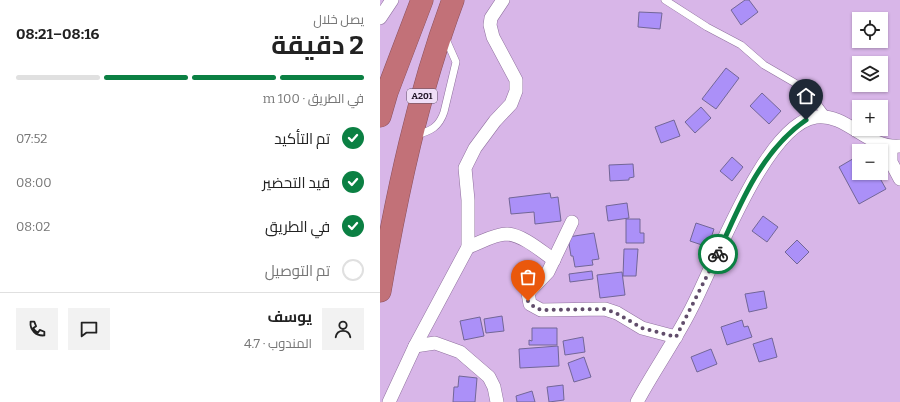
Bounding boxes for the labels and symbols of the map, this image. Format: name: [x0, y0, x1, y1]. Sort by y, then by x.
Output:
pin: [789, 79, 823, 120]
road number: A201: [407, 89, 437, 103]
courier: [698, 234, 738, 274]
pin: [511, 260, 545, 301]

